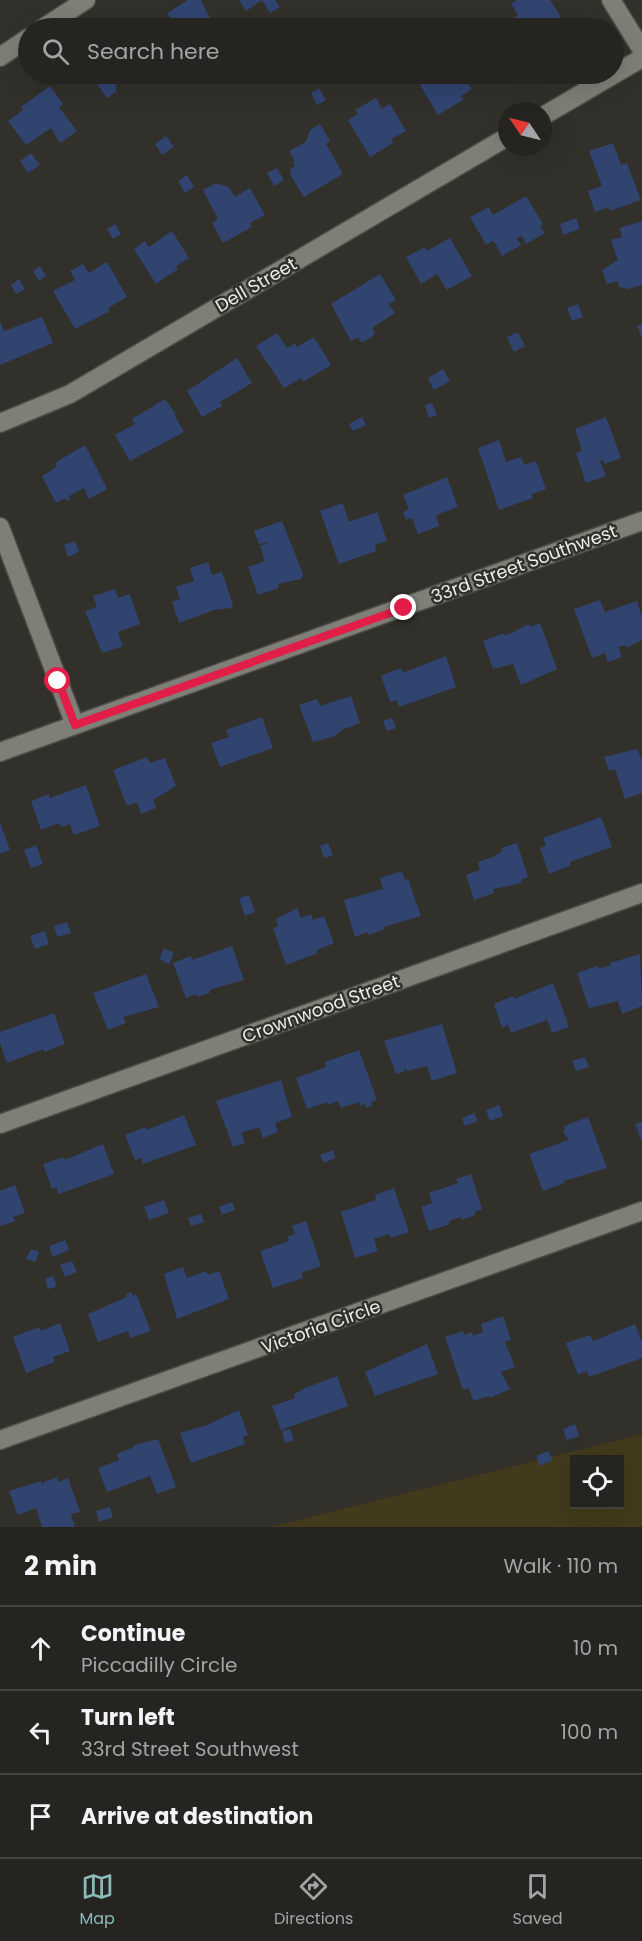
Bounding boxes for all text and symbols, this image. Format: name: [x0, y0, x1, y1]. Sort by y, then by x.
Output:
search box: [18, 18, 624, 84]
icon: search: [39, 35, 72, 68]
text: Search here: [87, 36, 220, 67]
north arrow: [498, 102, 552, 156]
street label: Dell Street: [210, 251, 301, 318]
street label: 33rd Street Southwest: [427, 518, 620, 609]
route end: [390, 594, 416, 620]
route start: [44, 667, 70, 693]
street label: Crownwood Street: [239, 968, 403, 1049]
street label: Victoria Circle: [258, 1293, 384, 1360]
map controls: [570, 1455, 624, 1509]
button: locate: [570, 1455, 624, 1509]
text: 2 min: [24, 1548, 97, 1584]
text: Walk · 110 m: [504, 1552, 618, 1580]
text: Continue: [81, 1618, 185, 1649]
icon: ahead: [24, 1632, 57, 1665]
text: 10 m: [573, 1634, 618, 1662]
text: Piccadilly Circle: [81, 1651, 237, 1679]
text: Turn left: [81, 1702, 175, 1733]
icon: left: [24, 1716, 57, 1749]
text: 100 m: [561, 1718, 618, 1746]
text: 33rd Street Southwest: [81, 1735, 299, 1763]
icon: arrive: [24, 1800, 57, 1833]
text: Arrive at destination: [81, 1801, 313, 1832]
tab: Map: [80, 1870, 115, 1931]
tab: Directions: [274, 1870, 353, 1931]
tab: Saved: [513, 1870, 562, 1931]

